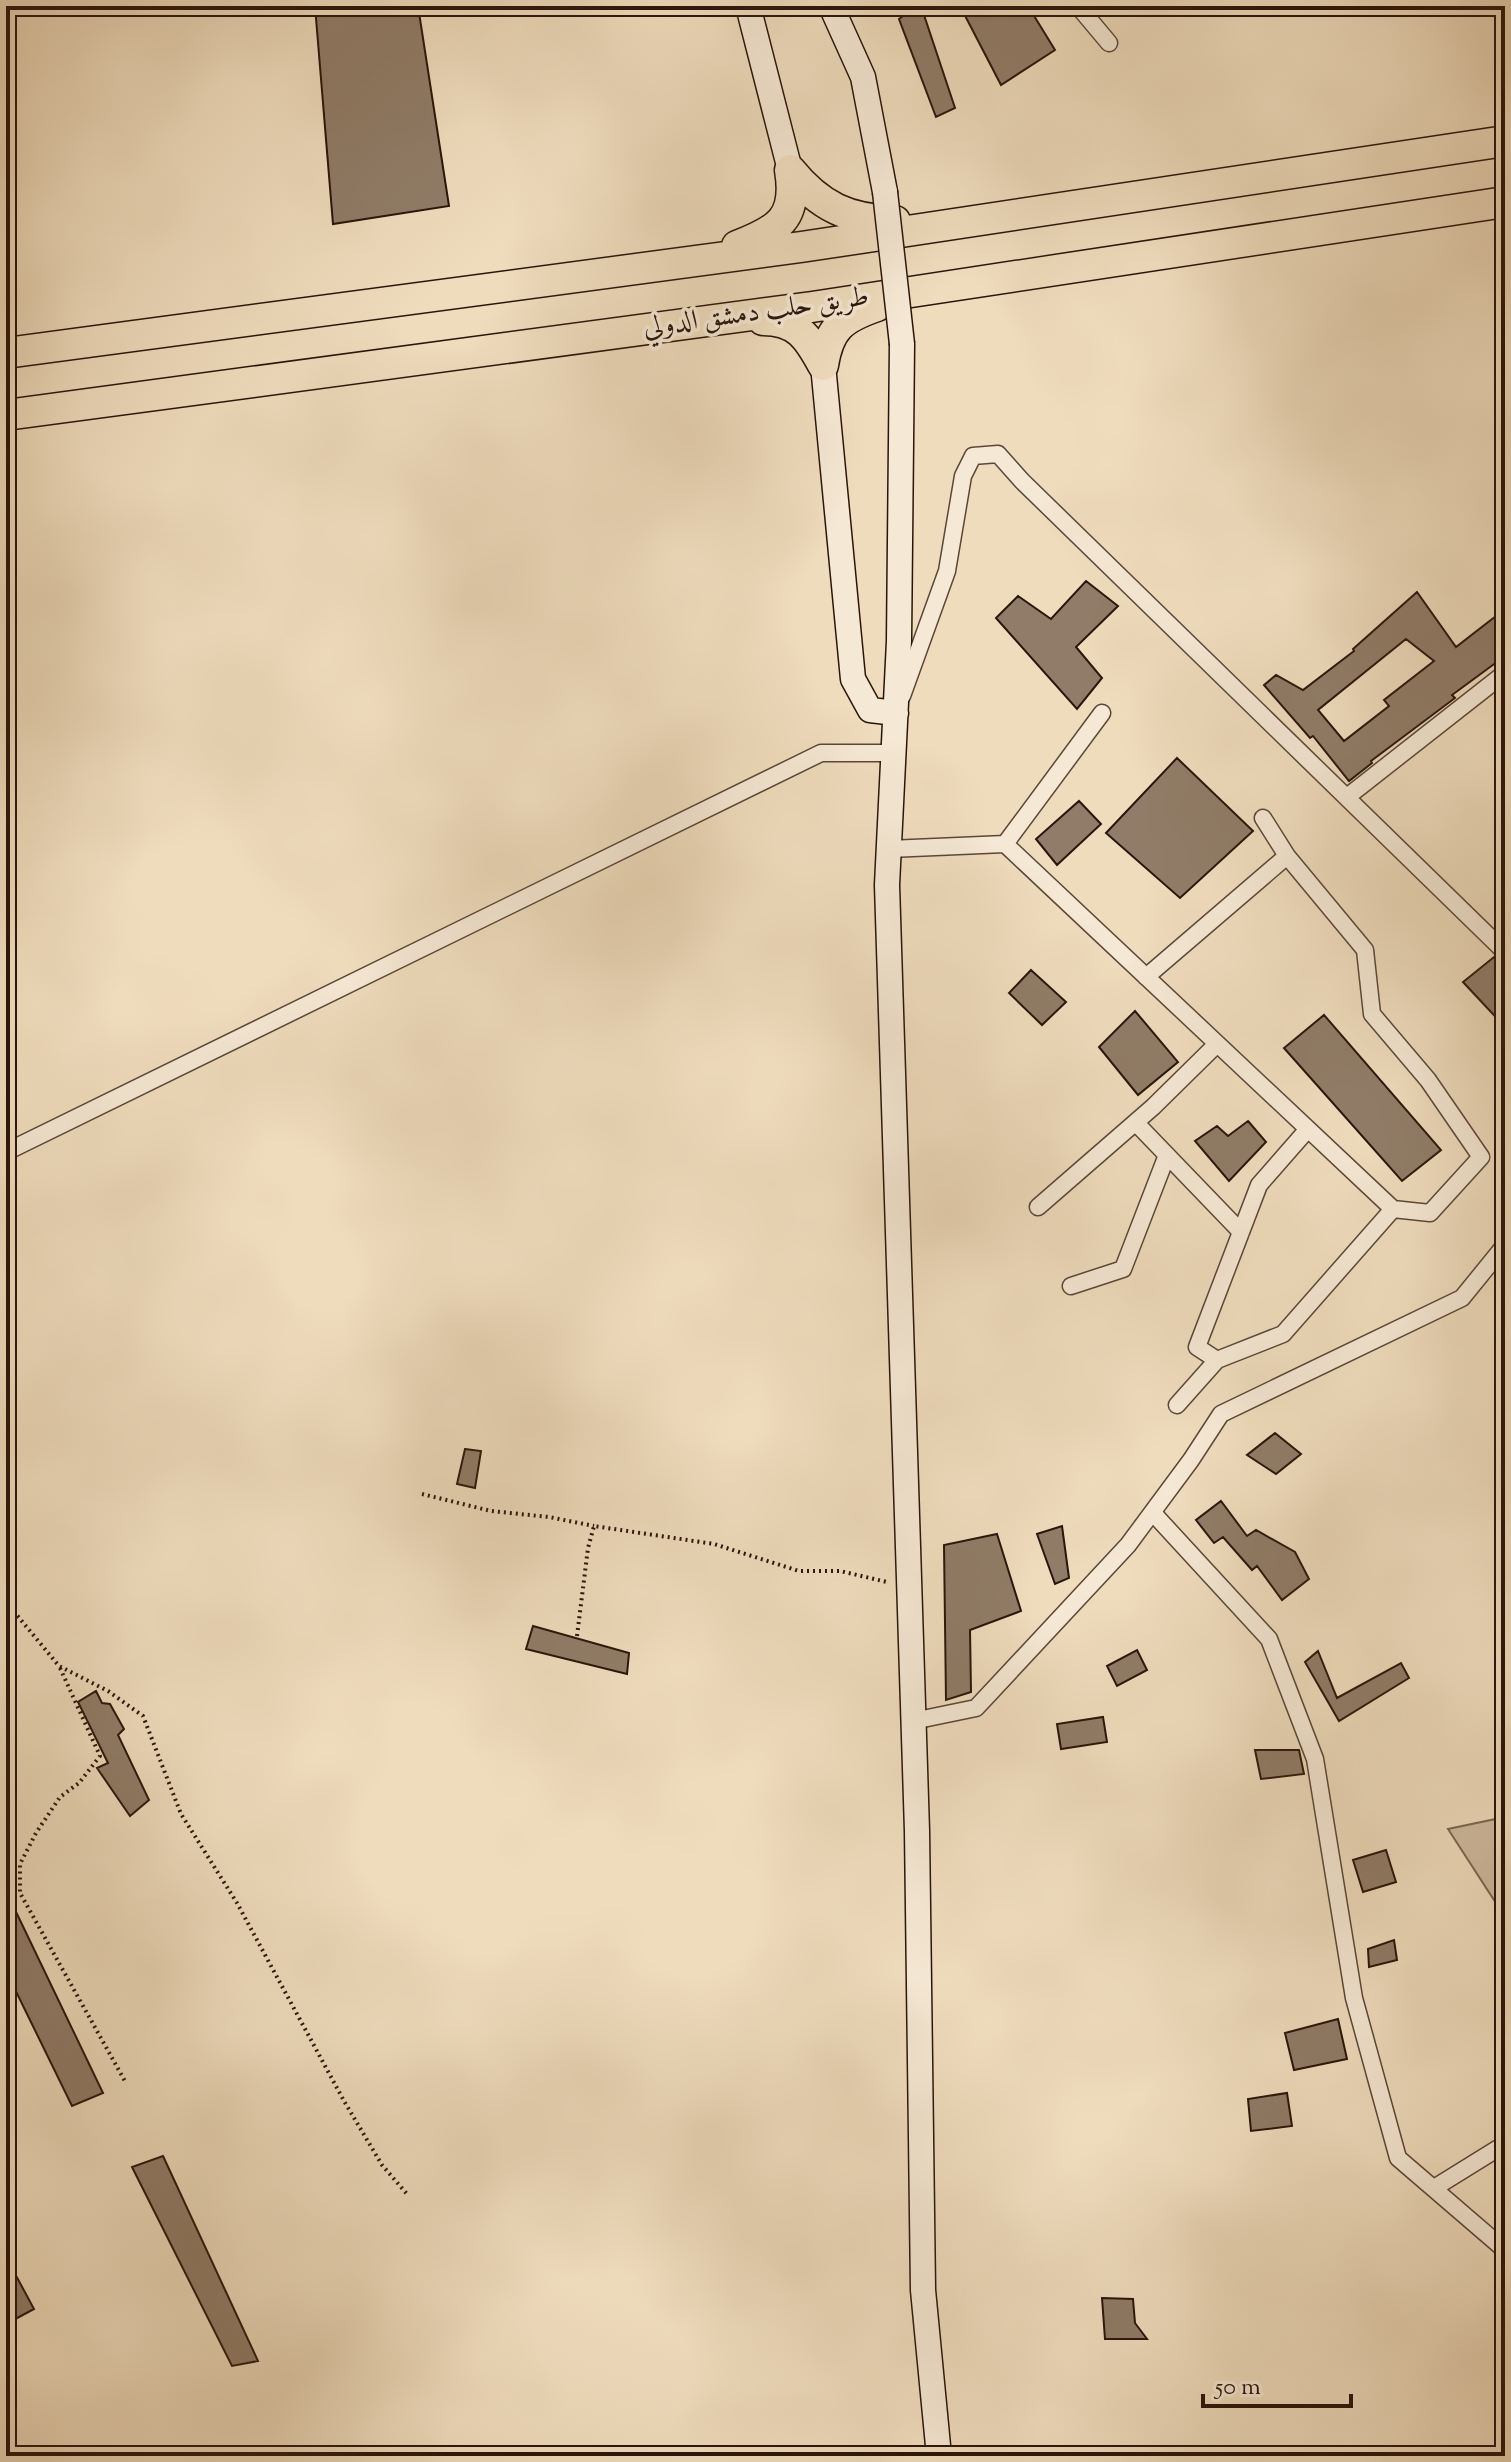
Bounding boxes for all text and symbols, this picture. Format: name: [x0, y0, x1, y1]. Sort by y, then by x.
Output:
street label: طريق حلب دمشق الدولي: [640, 277, 872, 349]
scale bar: [1203, 2358, 1351, 2408]
text: 50 m: [1213, 2371, 1261, 2405]

